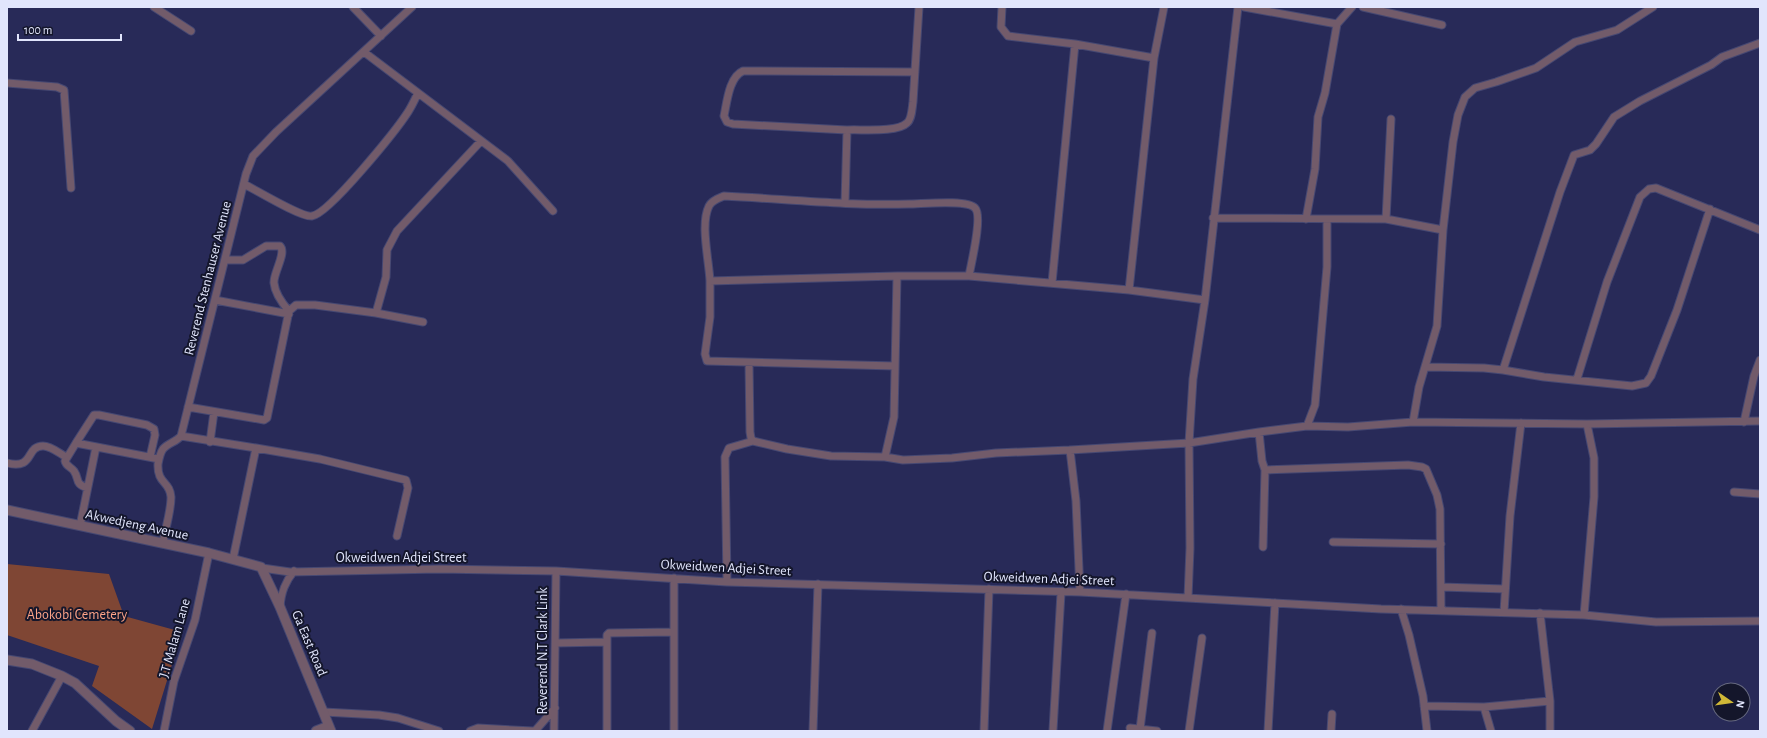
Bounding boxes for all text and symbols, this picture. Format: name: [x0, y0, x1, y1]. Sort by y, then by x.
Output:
scale bar: [18, 16, 121, 42]
text: 100 m: [24, 24, 52, 36]
street label: Reverend Stenhauser Avenue: [182, 200, 234, 357]
street label: Akwedjeng Avenue: [84, 507, 189, 543]
street label: Okweidwen Adjei Street: [336, 551, 467, 565]
street label: Okweidwen Adjei Street: [660, 558, 792, 578]
street label: Okweidwen Adjei Street: [983, 570, 1115, 588]
street label: Reverend N.T Clark Link: [536, 587, 550, 715]
street label: J.T Malam Lane: [157, 597, 193, 679]
park label: Abokobi Cemetery: [27, 608, 127, 622]
street label: Ga East Road: [289, 609, 329, 678]
north arrow: [1711, 682, 1751, 722]
text: N: [1734, 699, 1746, 709]

